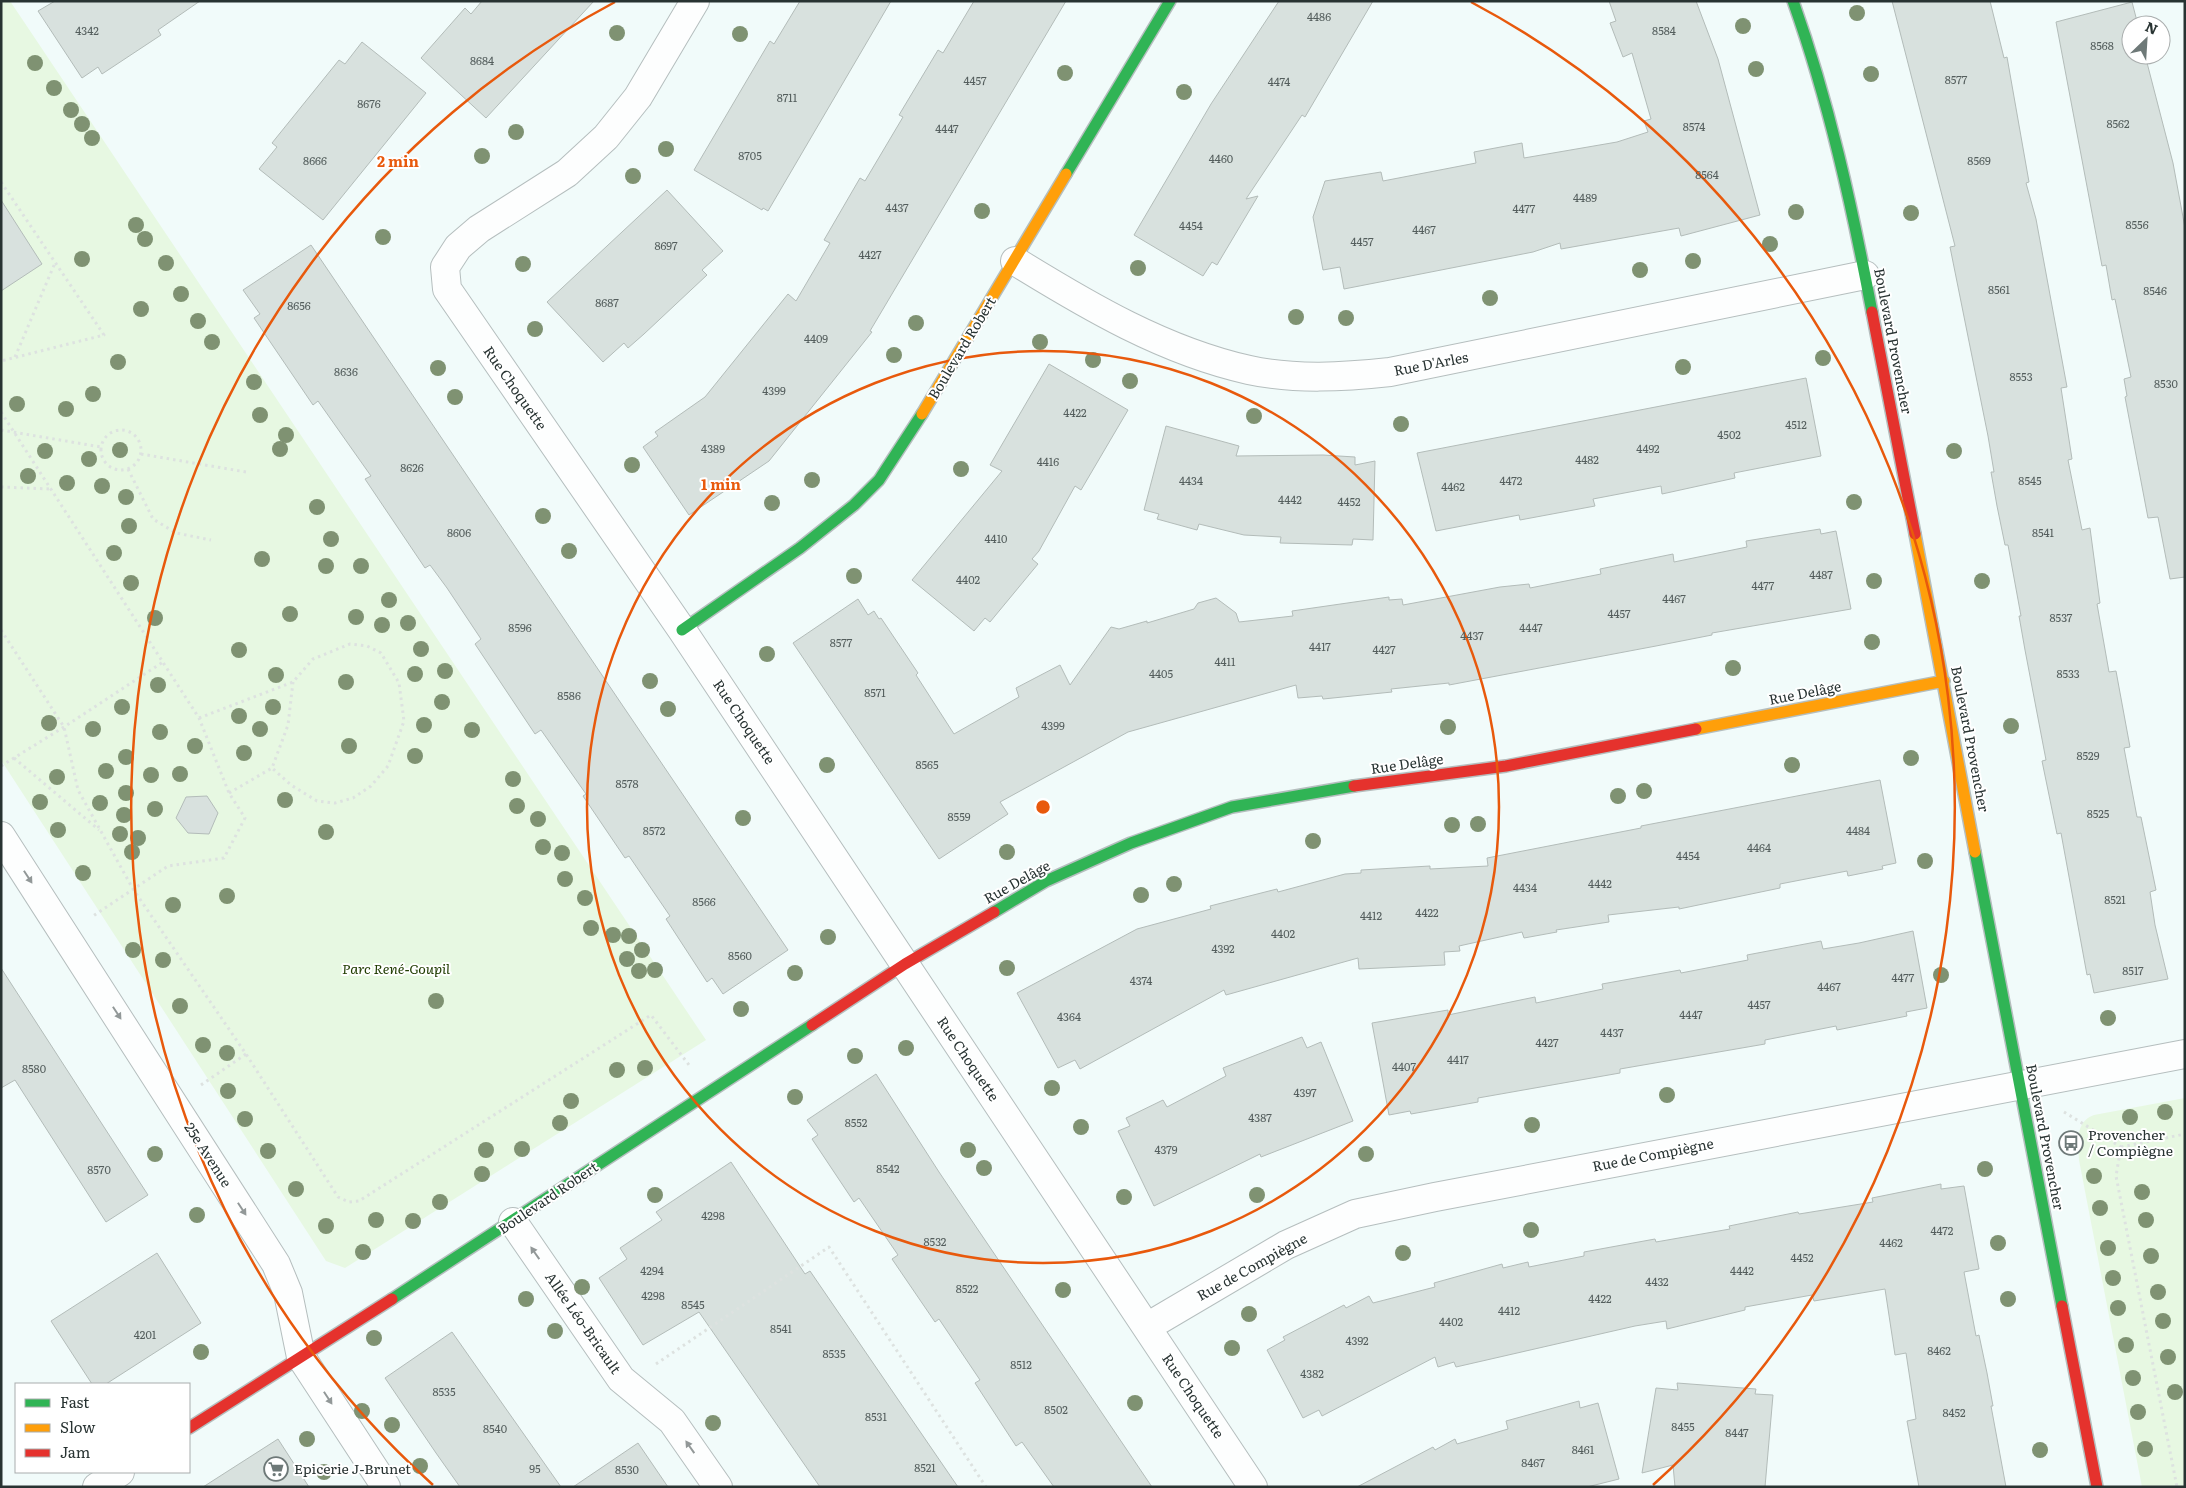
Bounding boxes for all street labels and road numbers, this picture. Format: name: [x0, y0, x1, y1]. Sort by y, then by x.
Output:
street label: Boulevard Provencher: [1870, 266, 1918, 416]
street label: Boulevard Robert: [923, 292, 1000, 403]
street label: Rue Choquette: [479, 341, 552, 433]
street label: Rue D'Arles: [1392, 346, 1470, 380]
street label: Boulevard Provencher: [1947, 664, 1995, 814]
street label: Rue Choquette: [709, 675, 781, 768]
street label: Rue Delâge: [1767, 675, 1843, 709]
street label: Rue Delâge: [1369, 748, 1445, 778]
street label: Rue Delâge: [980, 855, 1053, 908]
street label: Rue Choquette: [933, 1012, 1005, 1105]
street label: Boulevard Provencher: [2022, 1062, 2070, 1212]
street label: 25e Avenue: [180, 1118, 237, 1191]
street label: Rue de Compiègne: [1590, 1132, 1715, 1176]
street label: Boulevard Robert: [494, 1156, 602, 1238]
street label: Rue de Compiègne: [1193, 1228, 1310, 1305]
street label: Allée Léo-Bricault: [541, 1268, 627, 1378]
street label: Rue Choquette: [1158, 1349, 1230, 1442]

